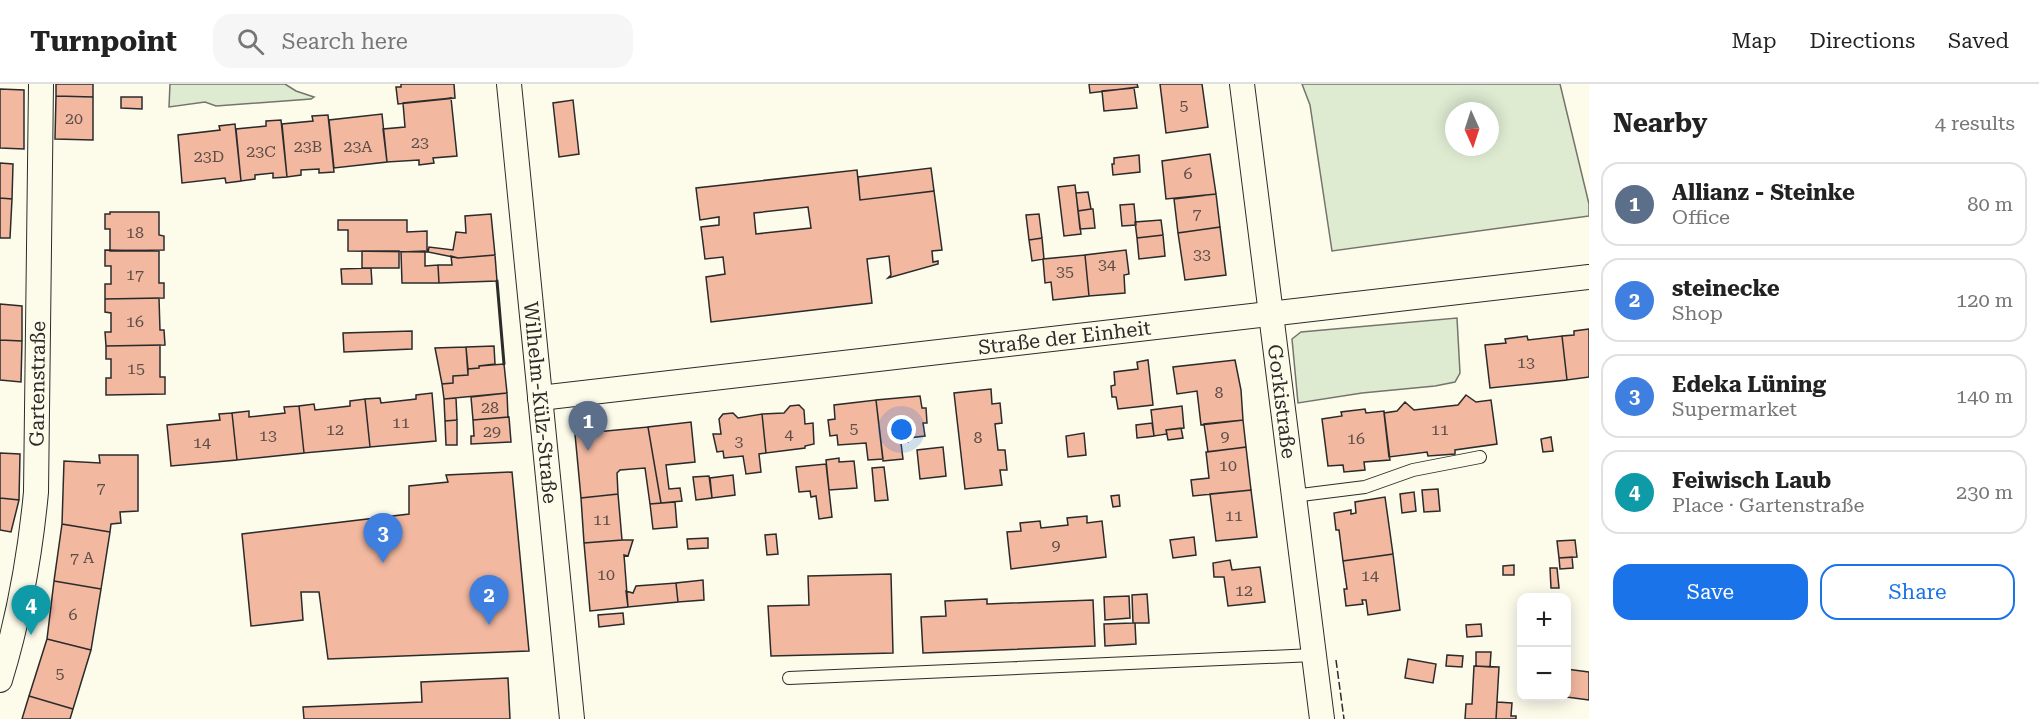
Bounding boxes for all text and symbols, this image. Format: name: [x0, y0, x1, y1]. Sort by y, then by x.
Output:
search box: [213, 14, 633, 68]
text: Turnpoint: [30, 25, 177, 58]
icon: search: [234, 25, 267, 58]
text: Search here: [282, 29, 408, 54]
text: Map: [1732, 29, 1776, 53]
text: Directions: [1809, 29, 1915, 53]
text: Saved: [1948, 29, 2009, 53]
house number: 5: [1180, 96, 1189, 115]
north arrow: [1445, 102, 1499, 156]
text: Nearby: [1613, 108, 1707, 138]
house number: 20: [65, 109, 83, 128]
text: 4 results: [1935, 111, 2015, 135]
house number: 23: [411, 133, 429, 152]
house number: 23B: [294, 137, 322, 156]
house number: 23A: [343, 137, 373, 156]
house number: 23C: [246, 142, 276, 161]
house number: 23D: [194, 147, 224, 166]
house number: 6: [1184, 164, 1193, 183]
text: Allianz - Steinke: [1672, 180, 1855, 205]
text: 1: [1629, 192, 1640, 216]
text: 80 m: [1967, 192, 2013, 216]
house number: 7: [1193, 204, 1202, 223]
text: Office: [1672, 205, 1730, 229]
house number: 18: [126, 223, 144, 242]
house number: 33: [1193, 245, 1211, 264]
house number: 34: [1098, 255, 1116, 274]
house number: 35: [1056, 262, 1074, 281]
house number: 17: [126, 265, 144, 284]
text: steinecke: [1672, 276, 1780, 301]
text: 2: [1629, 288, 1640, 312]
text: 120 m: [1956, 288, 2013, 312]
street label: Wilhelm-Külz-Straße: [519, 300, 563, 505]
text: Shop: [1672, 301, 1723, 325]
house number: 16: [126, 312, 144, 331]
street label: Straße der Einheit: [977, 316, 1153, 359]
street label: Gartenstraße: [25, 321, 50, 447]
street label: Gorkistraße: [1263, 343, 1301, 460]
house number: 13: [1517, 353, 1535, 372]
house number: 15: [127, 359, 145, 378]
text: Edeka Lüning: [1672, 372, 1826, 397]
house number: 8: [1215, 383, 1224, 402]
text: 3: [1629, 384, 1640, 408]
text: 140 m: [1956, 384, 2013, 408]
text: Supermarket: [1672, 397, 1797, 421]
house number: 28: [481, 398, 499, 417]
pin: 1: [568, 402, 608, 451]
house number: 11: [392, 413, 410, 432]
your location: [887, 415, 916, 444]
house number: 5: [850, 419, 859, 438]
house number: 12: [326, 420, 344, 439]
house number: 11: [1431, 420, 1449, 439]
house number: 29: [483, 422, 501, 441]
house number: 4: [785, 425, 794, 444]
house number: 13: [259, 426, 277, 445]
house number: 9: [1221, 427, 1230, 446]
house number: 8: [974, 428, 983, 447]
house number: 16: [1347, 429, 1365, 448]
house number: 3: [735, 432, 744, 451]
house number: 14: [193, 433, 211, 452]
house number: 10: [1219, 456, 1237, 475]
text: Feiwisch Laub: [1672, 468, 1831, 493]
house number: 7: [97, 478, 106, 497]
text: 4: [1629, 480, 1640, 504]
text: 230 m: [1956, 480, 2013, 504]
text: Place · Gartenstraße: [1672, 493, 1865, 517]
house number: 11: [1225, 506, 1243, 525]
house number: 11: [593, 510, 611, 529]
pin: 3: [364, 514, 403, 563]
house number: 9: [1052, 536, 1061, 555]
house number: 7 A: [70, 548, 95, 567]
button: Save: [1613, 564, 1808, 620]
button: Share: [1820, 564, 2015, 620]
house number: 10: [597, 565, 615, 584]
house number: 14: [1361, 566, 1379, 585]
pin: 2: [470, 576, 508, 625]
house number: 12: [1235, 581, 1253, 600]
pin: 4: [12, 586, 51, 635]
map controls: [1517, 593, 1571, 701]
button: +: [1517, 593, 1571, 647]
house number: 6: [69, 605, 78, 624]
button: −: [1517, 647, 1571, 701]
house number: 5: [56, 664, 65, 683]

